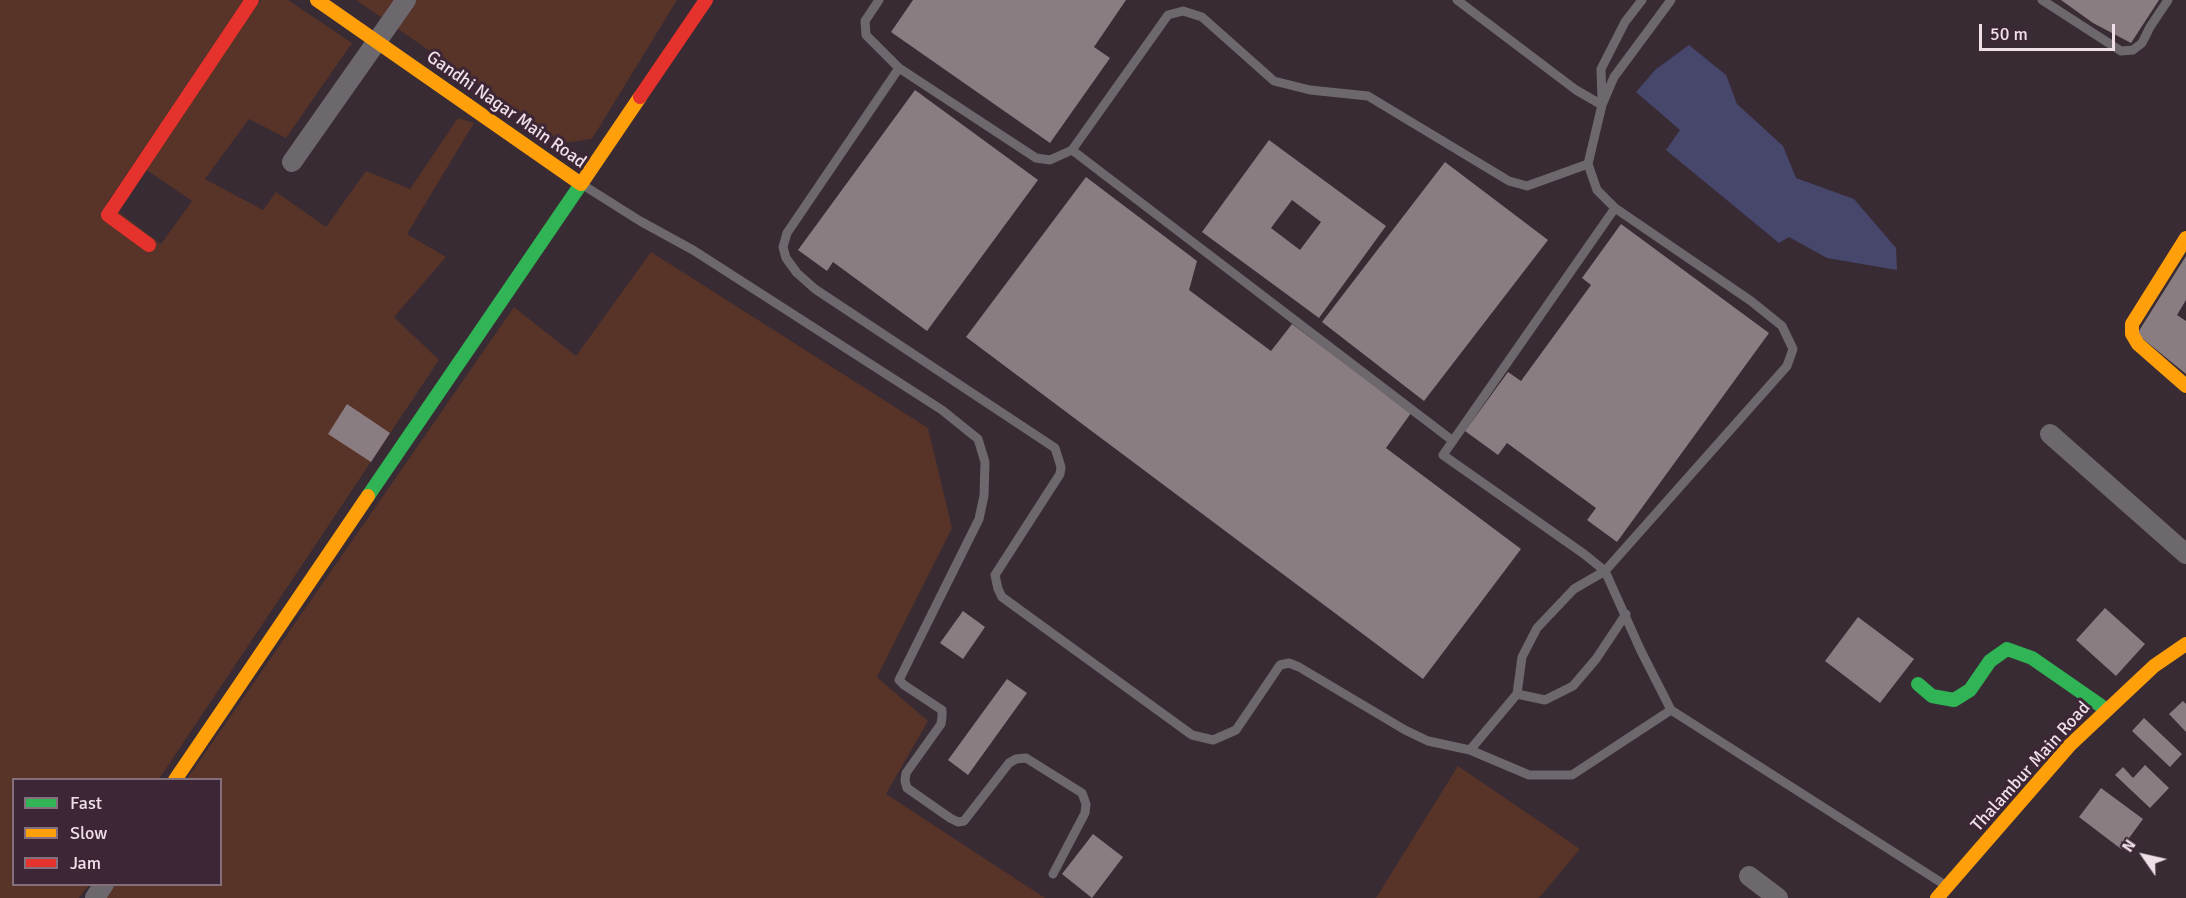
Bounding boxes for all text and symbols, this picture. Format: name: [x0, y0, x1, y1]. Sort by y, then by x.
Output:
scale bar: [1982, 12, 2118, 50]
text: 50 m: [1990, 23, 2028, 45]
street label: Gandhi Nagar Main Road: [422, 47, 590, 173]
street label: Thalambur Main Road: [1967, 698, 2095, 836]
legend: [12, 778, 222, 886]
text: Fast: [70, 792, 102, 814]
text: Slow: [70, 822, 107, 844]
north arrow: [2114, 826, 2174, 886]
text: N: [2118, 836, 2140, 856]
text: Jam: [70, 852, 101, 874]

